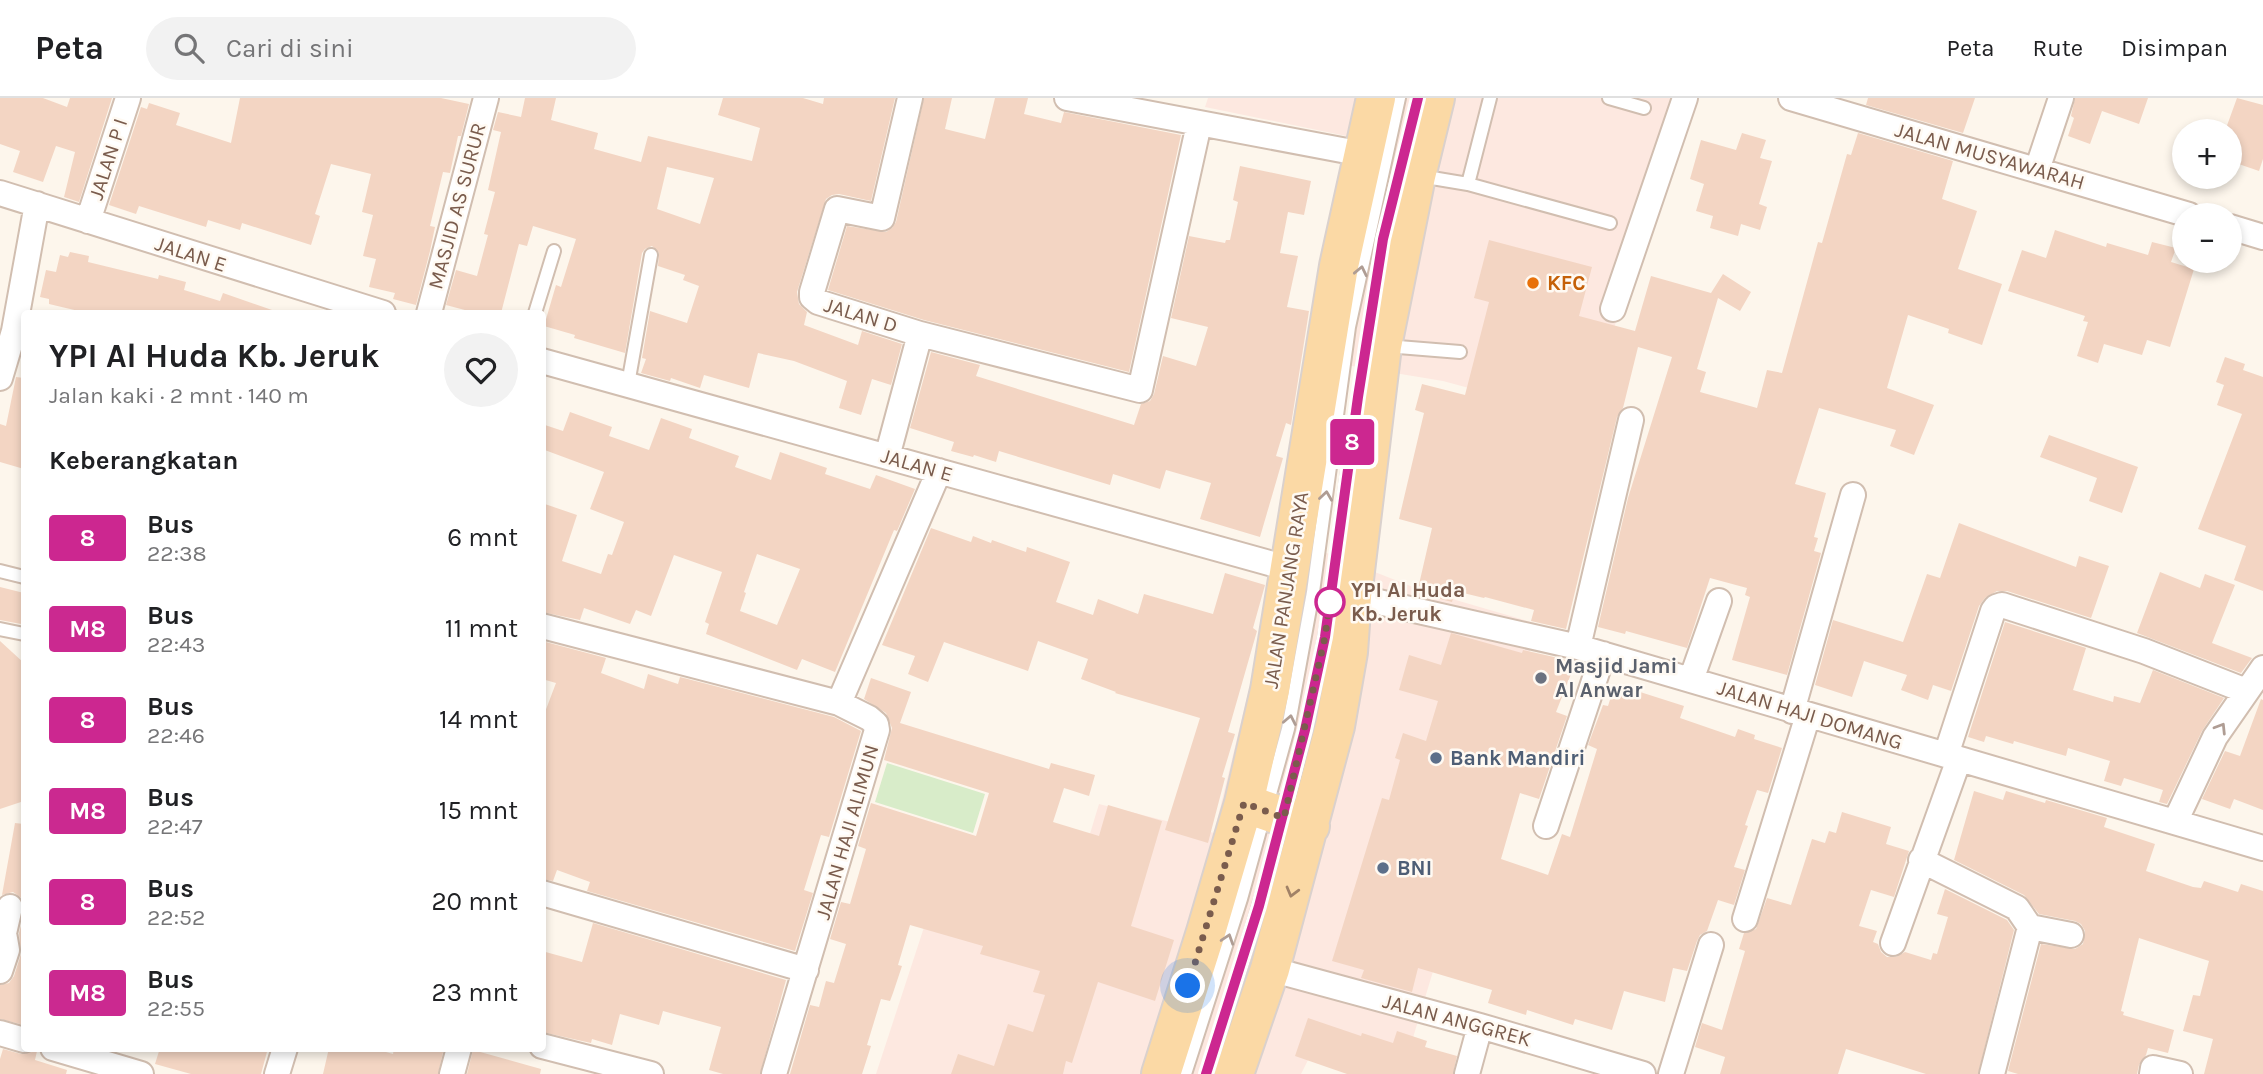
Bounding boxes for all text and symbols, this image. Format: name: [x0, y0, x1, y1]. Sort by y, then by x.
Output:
search box: [146, 17, 636, 80]
text: Peta: [35, 29, 104, 67]
icon: search: [170, 29, 208, 67]
text: Cari di sini: [226, 33, 354, 64]
text: Peta: [1947, 34, 1994, 62]
text: Rute: [2032, 34, 2083, 62]
text: Disimpan: [2121, 34, 2228, 62]
street label: JALAN P I: [84, 115, 132, 203]
street label: JALAN MUSYAWARAH: [1892, 117, 2088, 195]
map controls: [2172, 119, 2242, 273]
button: +: [2172, 119, 2242, 189]
street label: MASJID AS SURUR: [423, 120, 491, 292]
button: −: [2172, 203, 2242, 273]
street label: JALAN E: [152, 231, 230, 277]
one-way arrow: [1352, 265, 1367, 277]
place label: KFC: [1547, 271, 1586, 295]
marker: KFC: [1525, 275, 1541, 291]
street label: JALAN D: [821, 292, 901, 338]
button: heart: [444, 333, 518, 407]
text: YPI Al Huda Kb. Jeruk: [49, 337, 379, 375]
text: Jalan kaki · 2 mnt · 140 m: [49, 382, 309, 409]
line badge: 8: [1329, 419, 1375, 465]
text: 8: [1344, 428, 1360, 456]
street label: JALAN E: [878, 443, 956, 487]
text: Keberangkatan: [49, 445, 239, 476]
street label: JALAN PANJANG RAYA: [1259, 490, 1313, 690]
one-way arrow: [1318, 490, 1333, 501]
text: Bus: [147, 509, 194, 540]
text: 6 mnt: [447, 522, 518, 553]
text: 8: [80, 524, 95, 552]
text: 22:38: [147, 540, 207, 567]
place label: YPI Al Huda Kb. Jeruk: [1351, 578, 1465, 626]
marker: YPI Al Huda Kb. Jeruk: [1315, 587, 1345, 617]
text: Bus: [147, 600, 194, 631]
text: 11 mnt: [445, 613, 518, 644]
text: M8: [69, 615, 106, 643]
text: 22:43: [147, 631, 205, 658]
place label: Masjid Jami Al Anwar: [1555, 654, 1677, 702]
marker: Masjid Jami Al Anwar: [1533, 670, 1549, 686]
street label: JALAN HAJI DOMANG: [1715, 675, 1905, 755]
text: Bus: [147, 691, 194, 722]
text: 14 mnt: [439, 704, 518, 735]
text: 8: [80, 706, 95, 734]
one-way arrow: [1281, 714, 1296, 726]
text: 22:46: [147, 722, 205, 749]
one-way arrow: [2212, 722, 2225, 735]
street label: JALAN HAJI ALIMUN: [811, 742, 883, 922]
place label: Bank Mandiri: [1450, 746, 1585, 770]
marker: Bank Mandiri: [1428, 750, 1444, 766]
text: Bus: [147, 782, 194, 813]
text: 15 mnt: [439, 795, 518, 826]
text: M8: [69, 797, 106, 825]
text: 22:47: [147, 813, 203, 840]
place label: BNI: [1397, 856, 1432, 880]
marker: BNI: [1375, 860, 1391, 876]
text: Bus: [147, 873, 194, 904]
text: 20 mnt: [432, 886, 518, 917]
one-way arrow: [1285, 886, 1300, 898]
text: 8: [80, 888, 95, 916]
text: 22:52: [147, 904, 205, 931]
one-way arrow: [1220, 934, 1235, 946]
text: Bus: [147, 964, 194, 995]
your location: [1170, 968, 1205, 1003]
text: 23 mnt: [432, 977, 518, 1008]
text: M8: [69, 979, 106, 1007]
street label: JALAN ANGGREK: [1380, 989, 1534, 1051]
text: 22:55: [147, 995, 205, 1022]

